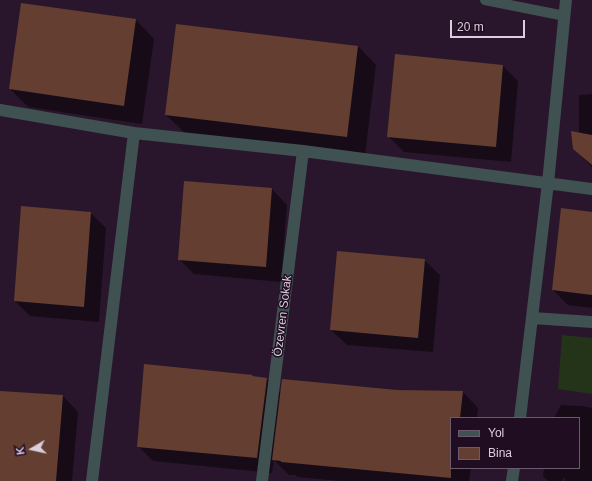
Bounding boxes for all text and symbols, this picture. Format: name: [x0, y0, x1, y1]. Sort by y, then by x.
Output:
scale bar: [452, 12, 527, 38]
text: 20 m: [457, 20, 484, 34]
street label: Özevren Sokak: [271, 274, 295, 358]
legend: [450, 417, 580, 469]
text: Yol: [488, 426, 504, 440]
north arrow: [12, 429, 52, 469]
text: K: [14, 446, 27, 456]
text: Bina: [488, 446, 512, 460]

